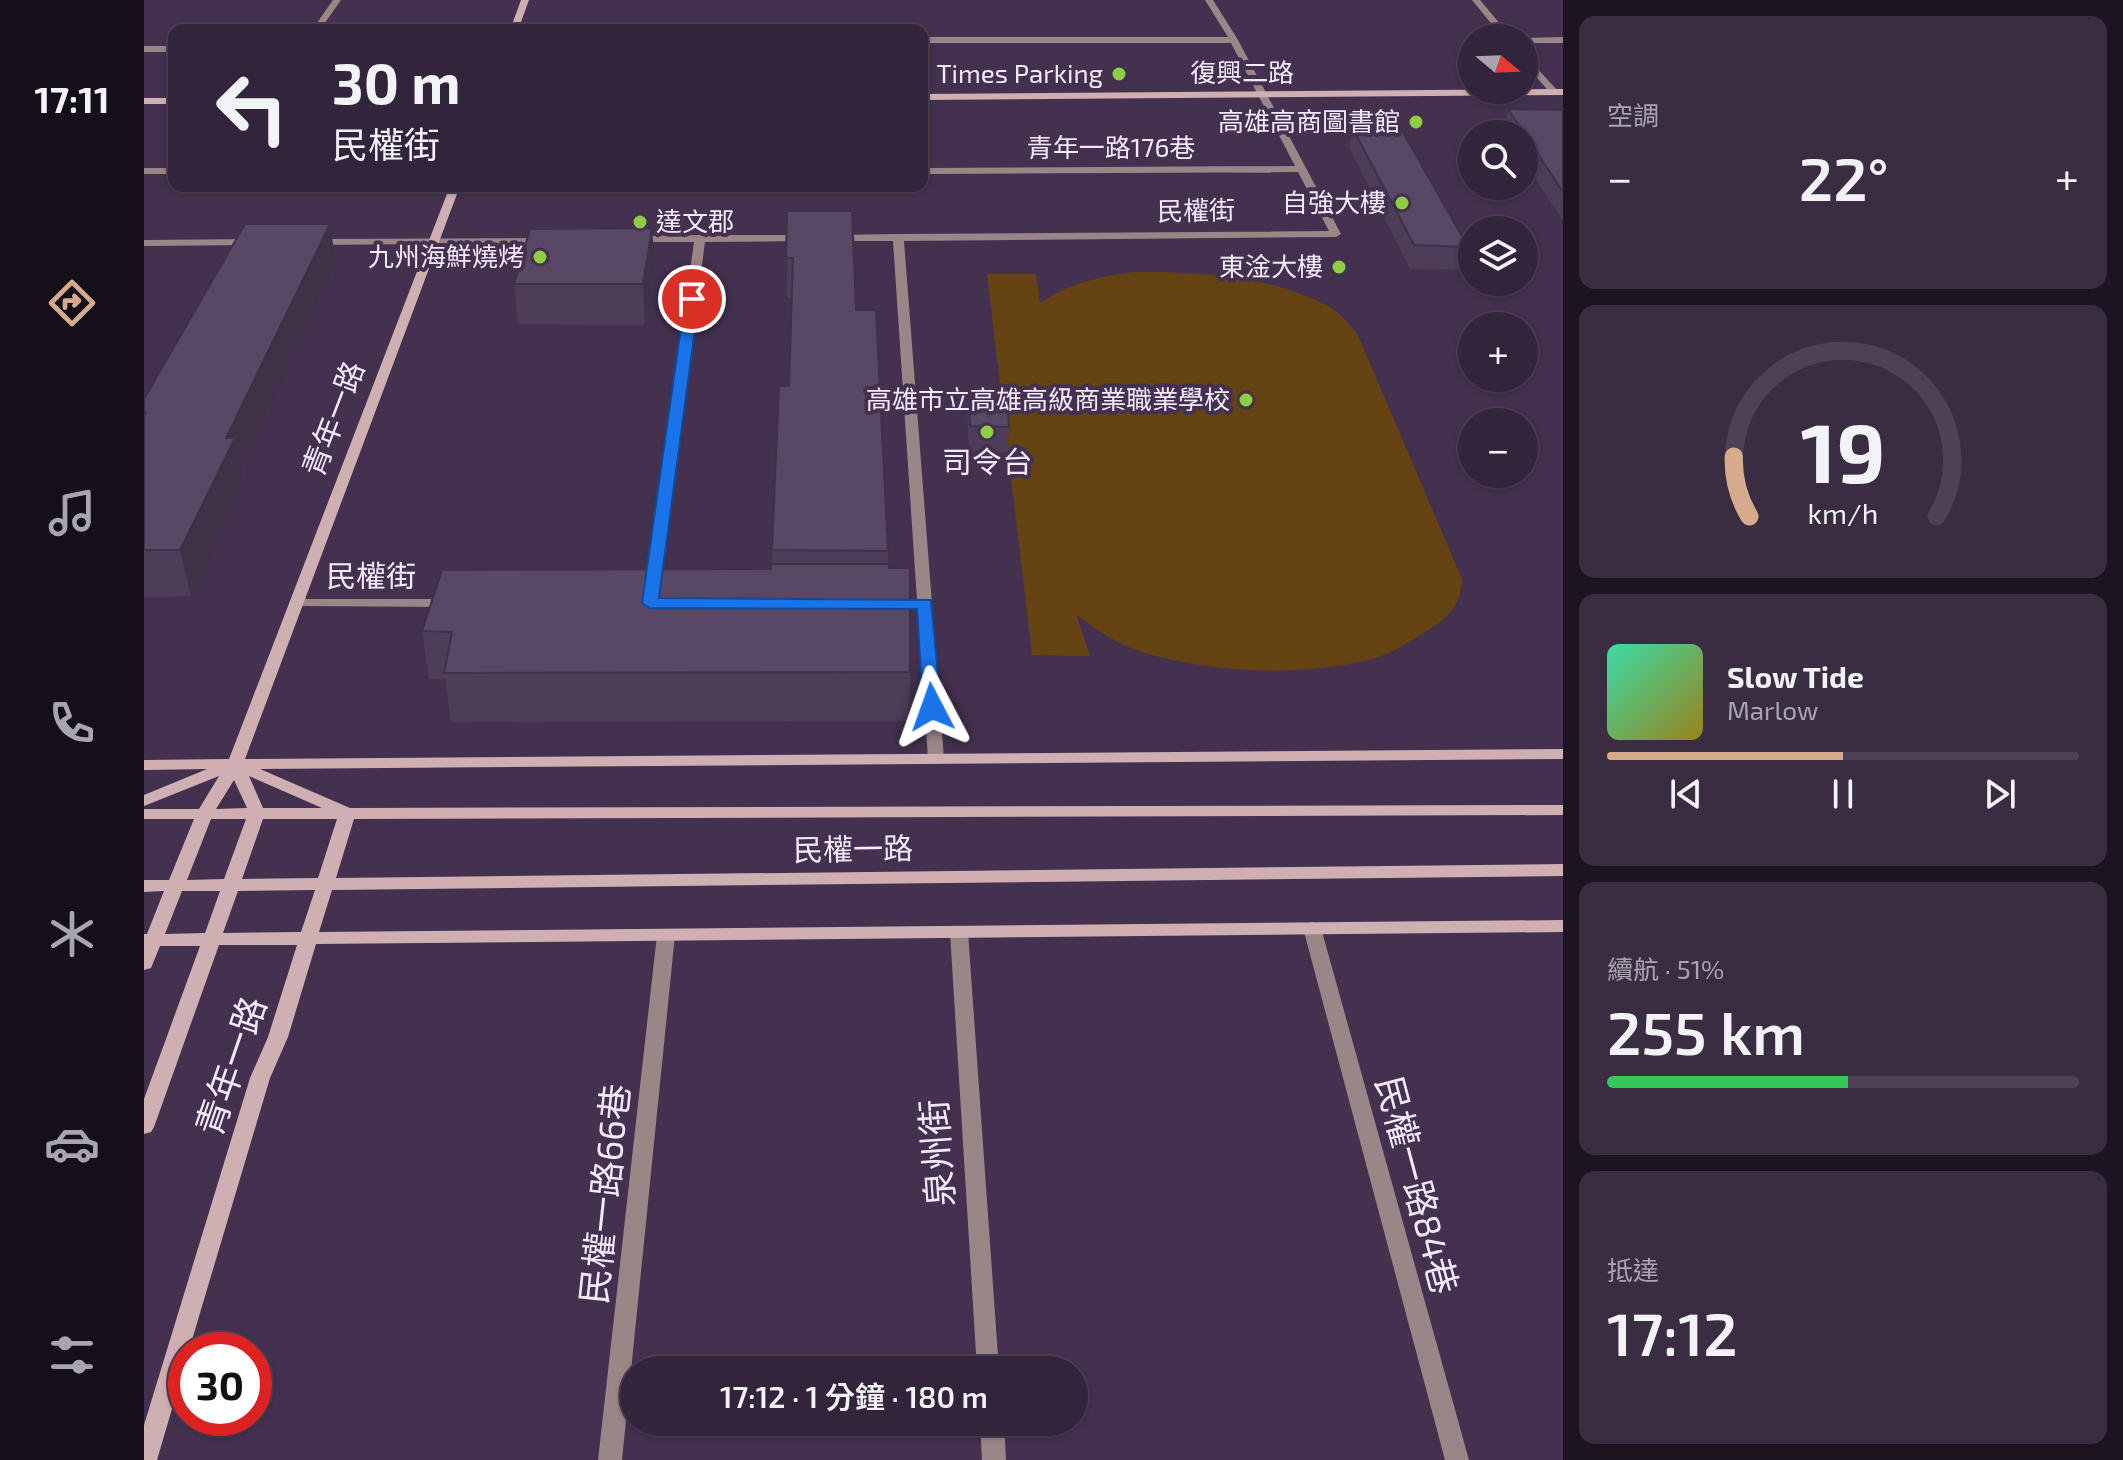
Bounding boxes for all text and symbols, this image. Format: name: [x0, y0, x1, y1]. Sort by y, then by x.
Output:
north arrow: [1458, 24, 1538, 104]
map controls: [1458, 24, 1538, 488]
text: 30 m: [332, 48, 461, 115]
icon: left: [200, 56, 304, 160]
street label: 復興二路: [1190, 56, 1294, 87]
place label: Times Parking: [936, 57, 1103, 88]
marker: Times Parking: [1110, 65, 1128, 83]
text: 17:11: [35, 77, 109, 120]
text: 空調: [1607, 99, 1659, 130]
place label: 高雄高商圖書館: [1218, 105, 1400, 136]
marker: 高雄高商圖書館: [1407, 113, 1425, 131]
button: search: [1458, 120, 1538, 200]
text: 民權街: [332, 122, 440, 165]
street label: 青年一路176巷: [1027, 131, 1195, 162]
text: 22°: [1799, 141, 1889, 213]
text: −: [1607, 150, 1633, 203]
text: +: [2055, 150, 2079, 203]
place label: 自強大樓: [1282, 186, 1386, 217]
street label: 民權街: [1157, 193, 1235, 226]
marker: 自強大樓: [1393, 194, 1411, 212]
place label: 達文郡: [656, 205, 734, 236]
marker: 達文郡: [631, 213, 649, 231]
button: layers: [1458, 216, 1538, 296]
place label: 九州海鮮燒烤: [368, 240, 524, 271]
marker: 九州海鮮燒烤: [531, 248, 549, 266]
place label: 東淦大樓: [1219, 250, 1323, 281]
marker: 東淦大樓: [1330, 258, 1348, 276]
pin: [658, 265, 726, 333]
icon: directions: [44, 275, 100, 331]
icon: arrive: [670, 277, 714, 321]
button: +: [1458, 312, 1538, 392]
street label: 青年一路: [294, 356, 370, 481]
place label: 高雄市立高雄高級商業職業學校: [866, 383, 1230, 414]
marker: 高雄市立高雄高級商業職業學校: [1237, 391, 1255, 409]
text: 19: [1800, 400, 1886, 500]
button: −: [1458, 408, 1538, 488]
marker: 司令台: [978, 423, 996, 441]
place label: 司令台: [942, 443, 1032, 479]
icon: music: [44, 485, 100, 541]
text: km/h: [1808, 495, 1878, 530]
street label: 民權街: [326, 557, 416, 593]
text: Slow Tide: [1727, 658, 1864, 694]
position arrow: [890, 665, 974, 749]
text: Marlow: [1727, 694, 1818, 725]
icon: phone: [44, 695, 100, 751]
icon: previous: [1664, 772, 1708, 816]
icon: pause: [1821, 772, 1865, 816]
icon: next: [1978, 772, 2022, 816]
street label: 民權一路: [793, 829, 913, 867]
icon: climate: [44, 906, 100, 962]
text: 續航 · 51%: [1607, 953, 1724, 984]
street label: 青年一路: [186, 990, 273, 1141]
text: 255 km: [1607, 995, 1805, 1067]
street label: 民權一路84巷: [1369, 1071, 1468, 1298]
street label: 民權一路66巷: [571, 1082, 636, 1306]
street label: 泉州街: [910, 1098, 961, 1208]
icon: car: [44, 1116, 100, 1172]
text: 抵達: [1607, 1254, 1659, 1285]
text: 17:12: [1607, 1296, 1738, 1368]
icon: filters: [44, 1327, 100, 1383]
speed limit sign: 30: [168, 1332, 272, 1436]
text: 17:12 · 1 分鐘 · 180 m: [720, 1378, 988, 1414]

